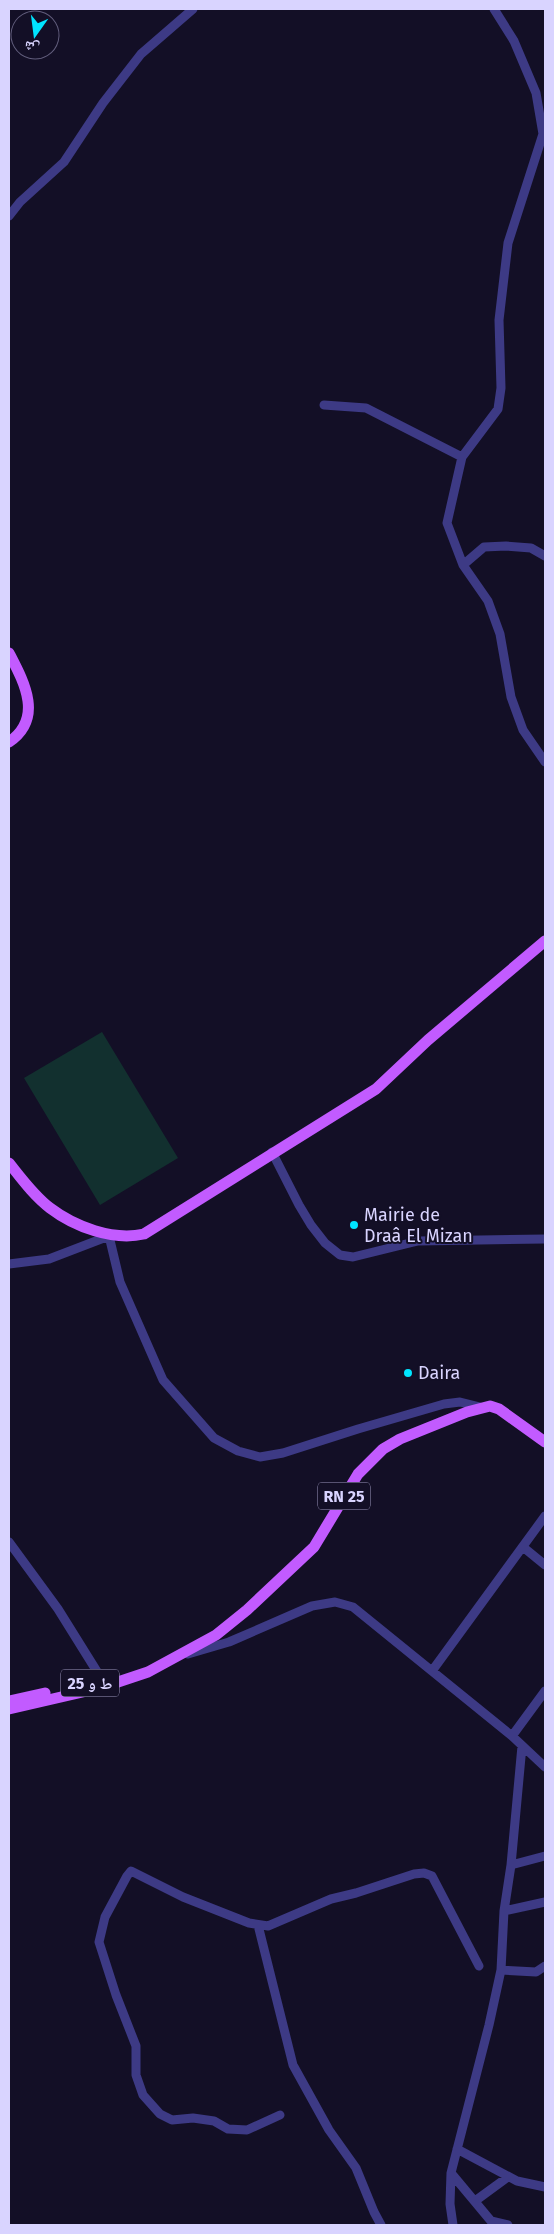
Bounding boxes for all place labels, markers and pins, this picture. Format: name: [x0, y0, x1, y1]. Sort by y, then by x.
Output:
place label: Mairie de Draâ El Mizan: [364, 1204, 473, 1247]
marker: Mairie de Draâ El Mizan: [348, 1219, 360, 1231]
place label: Daira: [418, 1362, 460, 1384]
marker: Daira: [402, 1367, 414, 1379]

